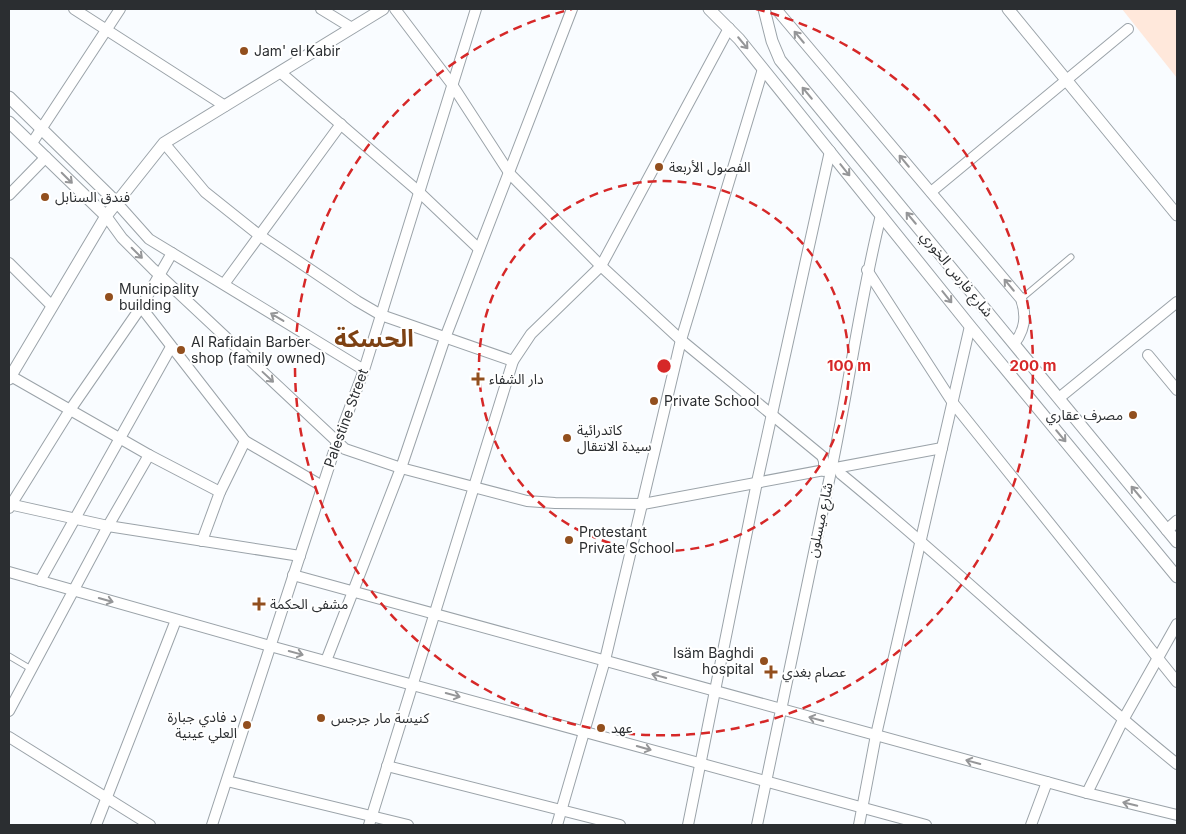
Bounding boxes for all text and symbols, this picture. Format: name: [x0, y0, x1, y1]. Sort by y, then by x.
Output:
one-way arrow: [794, 31, 805, 44]
one-way arrow: [737, 37, 748, 50]
place label: Jam' el Kabir: [254, 42, 340, 59]
marker: Jam' el Kabir: [238, 45, 250, 57]
one-way arrow: [801, 87, 812, 100]
one-way arrow: [899, 155, 910, 168]
place label: الفصول الأربعة: [669, 158, 751, 176]
marker: الفصول الأربعة: [653, 161, 665, 173]
one-way arrow: [839, 163, 850, 176]
one-way arrow: [61, 172, 73, 184]
place label: فندق السنابل: [55, 188, 130, 206]
marker: فندق السنابل: [39, 191, 51, 203]
one-way arrow: [905, 212, 916, 225]
street label: شارع فارس الخوري: [915, 227, 997, 322]
one-way arrow: [131, 247, 143, 259]
one-way arrow: [1003, 279, 1015, 292]
place label: Municipality building: [119, 280, 199, 313]
one-way arrow: [941, 290, 952, 303]
marker: Municipality building: [103, 291, 115, 303]
one-way arrow: [271, 311, 285, 321]
district label: الحسكة: [334, 324, 414, 353]
place label: Al Rafidain Barber shop (family owned): [191, 333, 326, 366]
marker: Al Rafidain Barber shop (family owned): [175, 344, 187, 356]
text: 100 m: [827, 356, 871, 375]
text: 200 m: [1010, 356, 1056, 375]
centre of rings: [655, 357, 673, 375]
street label: Palestine Street: [320, 366, 371, 469]
place label: دار الشفاء: [489, 370, 544, 388]
one-way arrow: [262, 371, 274, 383]
marker: دار الشفاء: [471, 372, 485, 386]
place label: Private School: [664, 392, 759, 409]
marker: Private School: [648, 395, 660, 407]
place label: مصرف عقاري: [1046, 406, 1123, 426]
marker: مصرف عقاري: [1127, 409, 1139, 421]
place label: كاتدرائية سيدة الانتقال: [577, 421, 651, 455]
one-way arrow: [1055, 429, 1066, 442]
marker: كاتدرائية سيدة الانتقال: [561, 432, 573, 444]
street label: شارع ميسلون: [803, 481, 839, 560]
one-way arrow: [1131, 486, 1142, 499]
place label: Protestant Private School: [579, 523, 674, 556]
marker: Protestant Private School: [563, 534, 575, 546]
place label: مشفى الحكمة: [270, 595, 348, 613]
one-way arrow: [98, 596, 114, 605]
marker: مشفى الحكمة: [252, 597, 266, 611]
place label: Isäm Baghdi hospital: [673, 644, 754, 677]
one-way arrow: [288, 649, 304, 658]
marker: Isäm Baghdi hospital: [758, 655, 770, 667]
place label: عصام بغدي: [782, 663, 846, 683]
marker: عصام بغدي: [764, 665, 778, 679]
one-way arrow: [652, 670, 668, 680]
one-way arrow: [445, 691, 461, 701]
place label: د فادي جبارة العلي عينية: [167, 708, 237, 744]
place label: كنيسة مار جرجس: [331, 709, 429, 727]
marker: كنيسة مار جرجس: [315, 712, 327, 724]
one-way arrow: [809, 713, 825, 723]
marker: د فادي جبارة العلي عينية: [241, 719, 253, 731]
place label: عهد: [611, 719, 633, 737]
marker: عهد: [595, 722, 607, 734]
one-way arrow: [635, 744, 651, 754]
one-way arrow: [965, 756, 981, 766]
one-way arrow: [1122, 798, 1138, 808]

